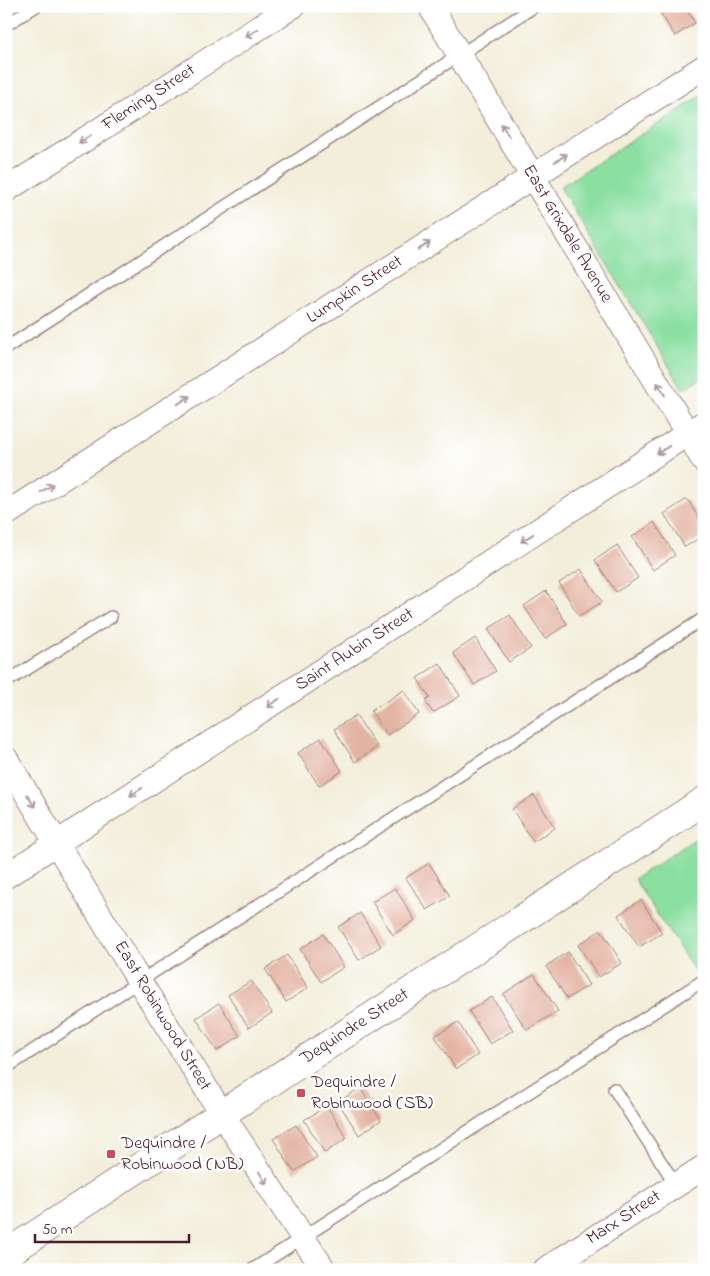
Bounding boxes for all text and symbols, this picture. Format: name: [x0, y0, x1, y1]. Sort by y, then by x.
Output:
one-way arrow: [245, 28, 259, 38]
street label: Fleming Street: [96, 58, 201, 139]
one-way arrow: [499, 124, 509, 138]
one-way arrow: [79, 134, 93, 144]
one-way arrow: [553, 153, 567, 163]
street label: East Grixdale Avenue: [515, 160, 619, 309]
one-way arrow: [417, 241, 431, 251]
street label: Lumpkin Street: [302, 249, 408, 331]
one-way arrow: [655, 383, 665, 397]
one-way arrow: [177, 395, 191, 405]
one-way arrow: [656, 445, 670, 455]
one-way arrow: [40, 482, 54, 492]
one-way arrow: [520, 534, 534, 544]
street label: Saint Aubin Street: [291, 602, 419, 698]
one-way arrow: [266, 698, 280, 708]
one-way arrow: [130, 787, 144, 797]
one-way arrow: [27, 793, 37, 807]
street label: East Robinwood Street: [107, 936, 217, 1096]
street label: Dequindre Street: [295, 982, 414, 1072]
place label: Dequindre / Robinwood (SB): [310, 1070, 433, 1117]
marker: Dequindre / Robinwood (SB): [295, 1087, 307, 1099]
place label: Dequindre / Robinwood (NB): [120, 1131, 243, 1178]
marker: Dequindre / Robinwood (NB): [105, 1148, 117, 1160]
one-way arrow: [258, 1171, 268, 1185]
street label: Marx Street: [582, 1184, 666, 1252]
scale bar: [35, 1211, 189, 1243]
text: 50 m: [42, 1219, 73, 1241]

